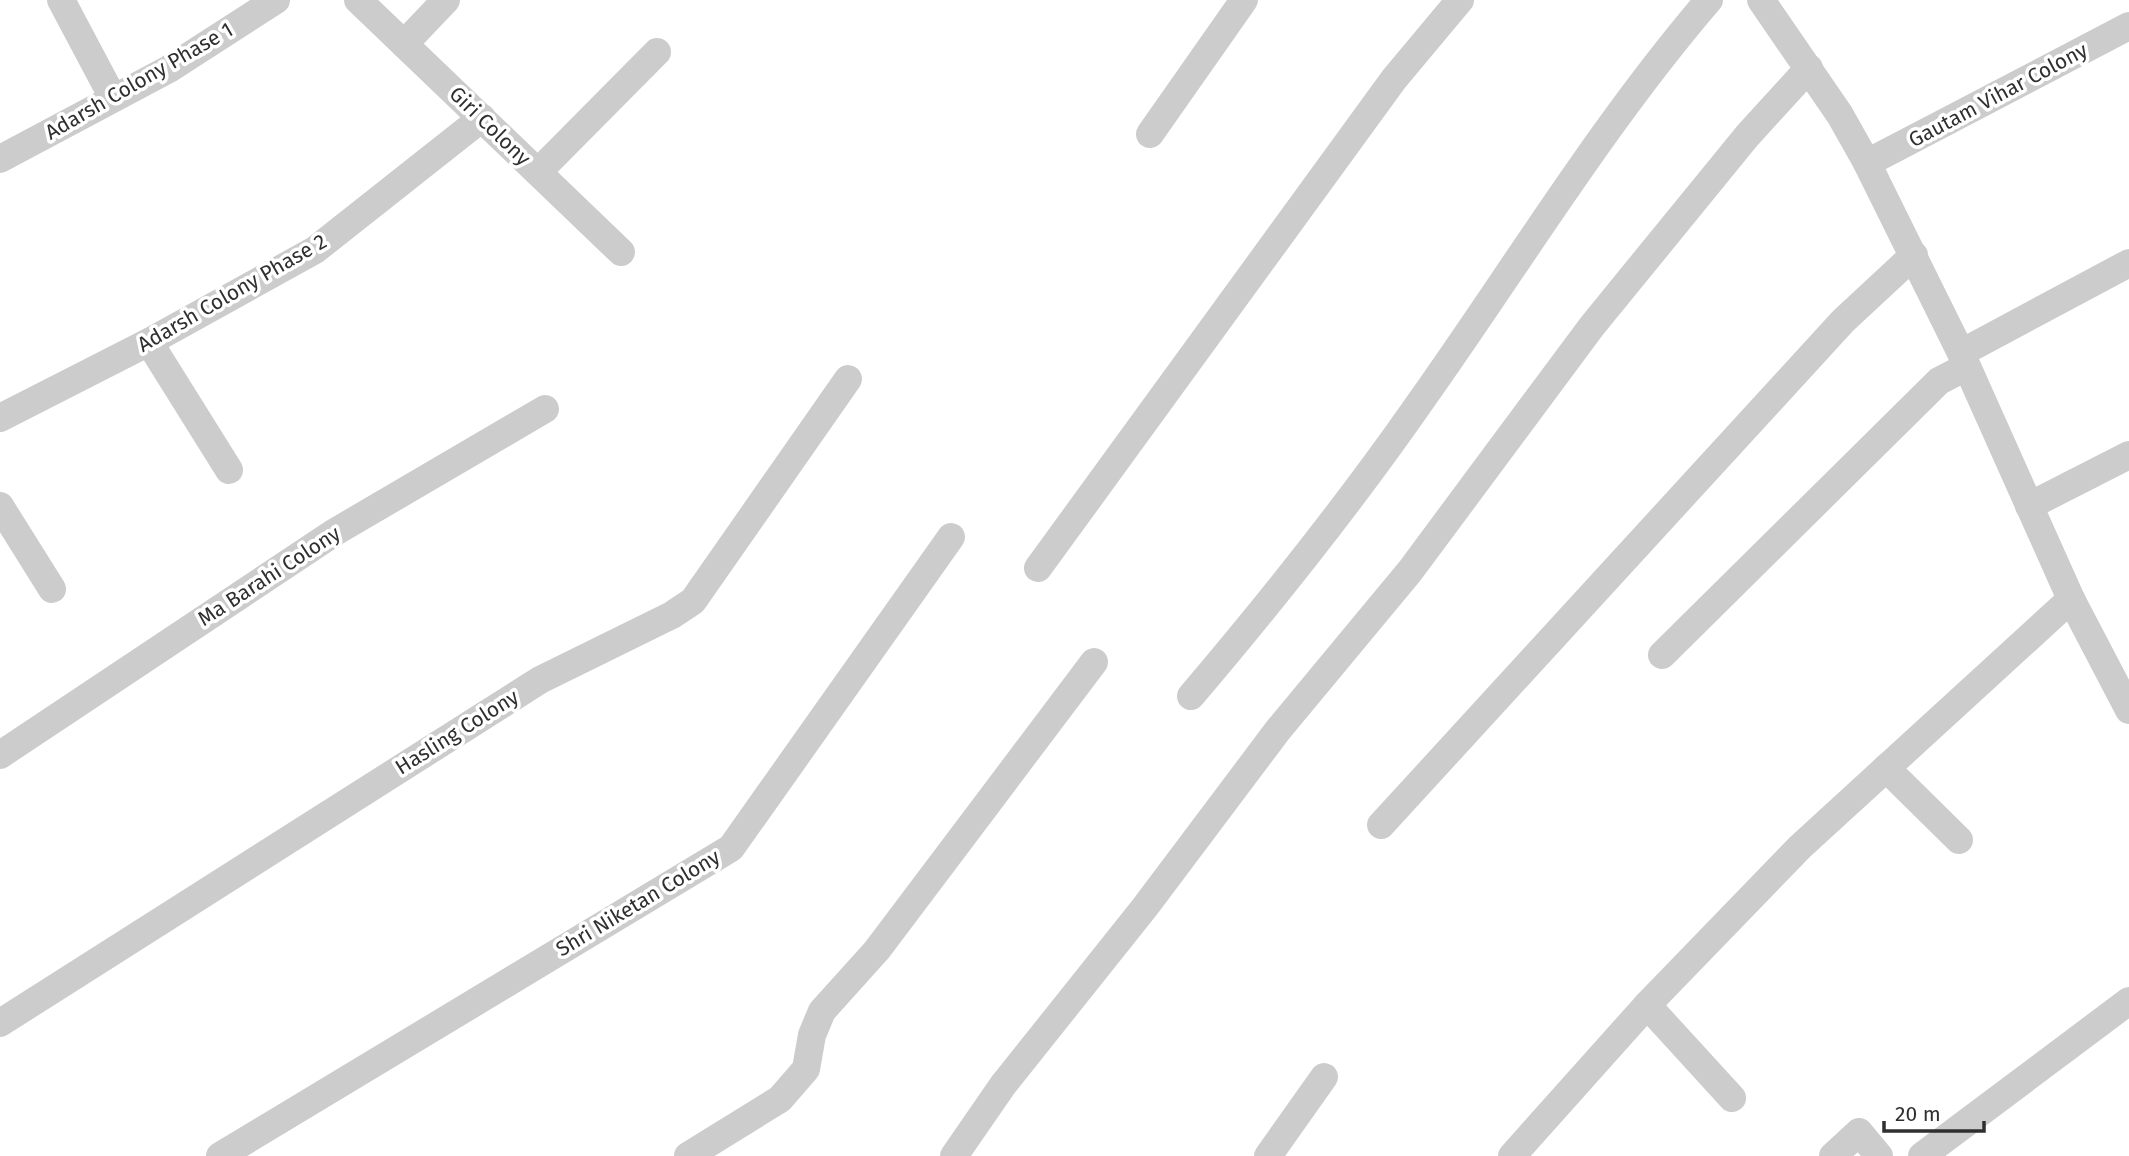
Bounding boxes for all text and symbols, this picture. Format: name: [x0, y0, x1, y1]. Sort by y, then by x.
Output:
street label: Adarsh Colony Phase 1: [40, 17, 238, 145]
street label: Gautam Vihar Colony: [1904, 37, 2092, 153]
street label: Giri Colony: [444, 81, 537, 172]
street label: Adarsh Colony Phase 2: [133, 228, 331, 358]
street label: Ma Barahi Colony: [193, 520, 346, 632]
street label: Hasling Colony: [391, 683, 524, 780]
street label: Shri Niketan Colony: [551, 843, 725, 962]
scale bar: [1884, 1090, 1984, 1134]
text: 20 m: [1895, 1101, 1941, 1127]

